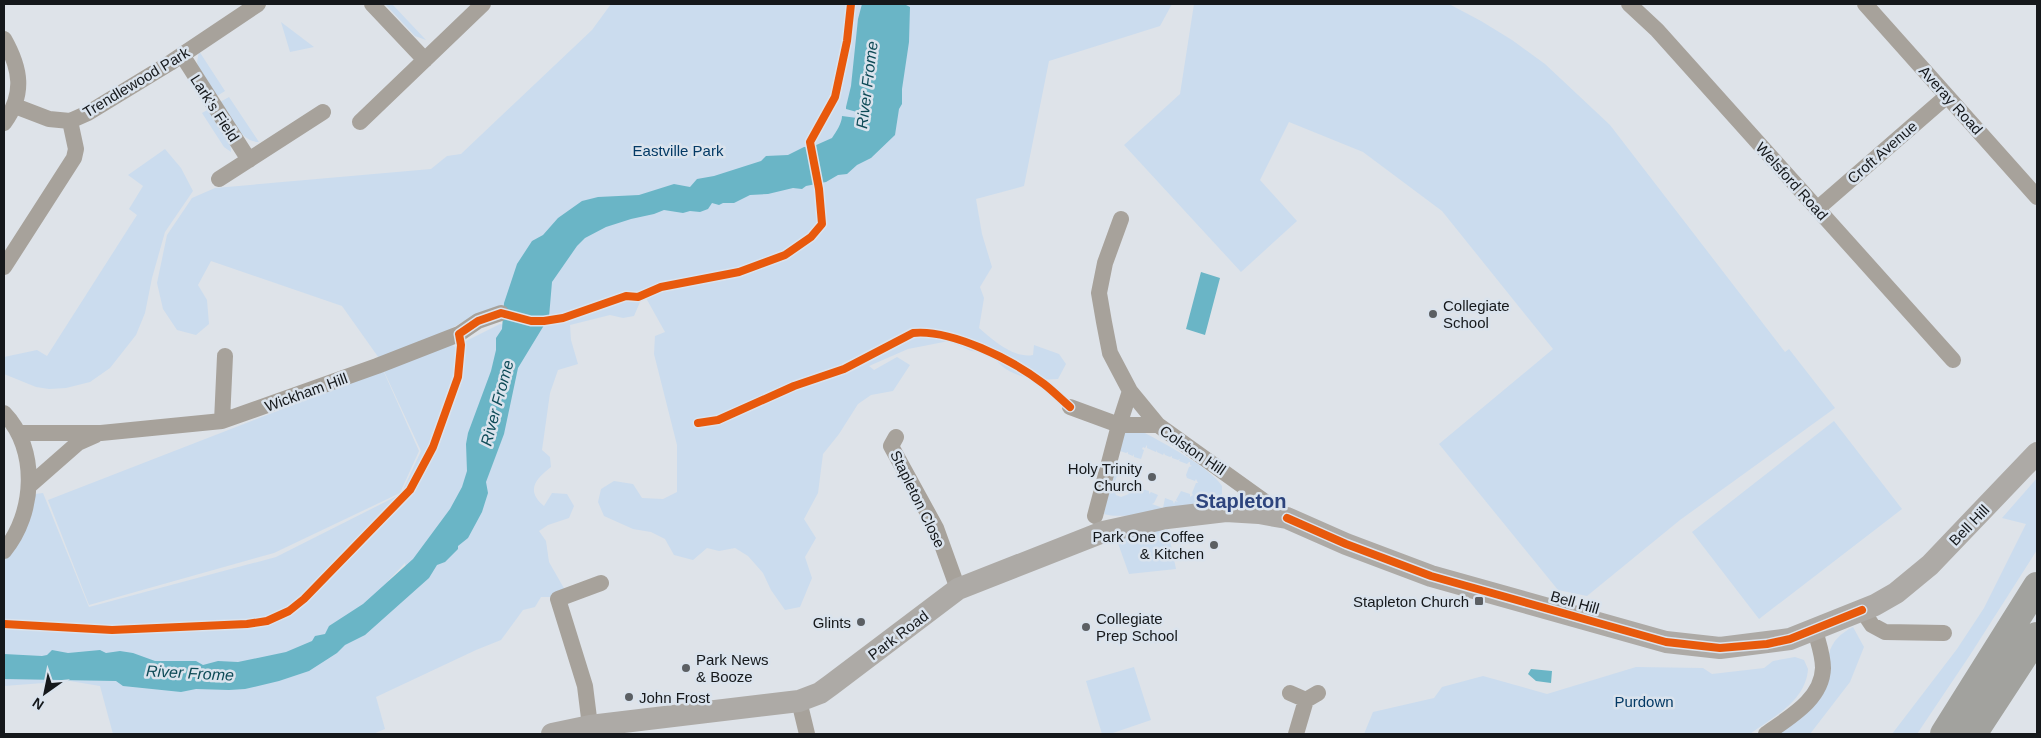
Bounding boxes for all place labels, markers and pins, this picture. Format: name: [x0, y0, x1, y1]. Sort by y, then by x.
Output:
place label: Collegiate School: [1443, 297, 1510, 331]
marker: Collegiate School: [1427, 308, 1439, 320]
place label: Holy Trinity Church: [1068, 460, 1142, 494]
marker: Holy Trinity Church: [1146, 471, 1158, 483]
place label: Park One Coffee & Kitchen: [1093, 528, 1204, 562]
marker: Park One Coffee & Kitchen: [1208, 539, 1220, 551]
place label: Stapleton Church: [1353, 593, 1469, 610]
marker: Stapleton Church: [1473, 595, 1485, 607]
place label: Collegiate Prep School: [1096, 610, 1178, 644]
place label: Glints: [813, 614, 851, 631]
marker: Glints: [855, 616, 867, 628]
marker: Collegiate Prep School: [1080, 621, 1092, 633]
place label: Park News & Booze: [696, 651, 769, 685]
marker: Park News & Booze: [680, 662, 692, 674]
place label: John Frost: [639, 689, 711, 706]
marker: John Frost: [623, 691, 635, 703]

